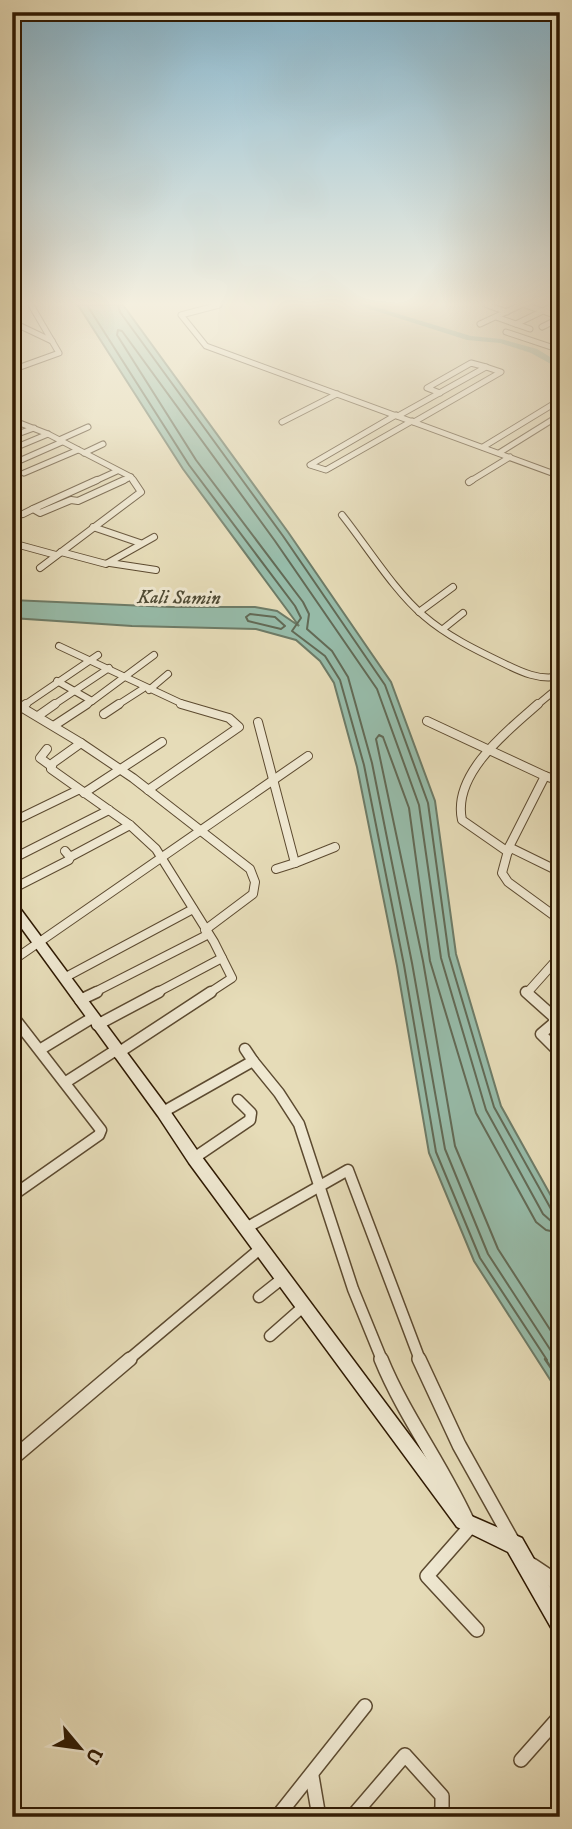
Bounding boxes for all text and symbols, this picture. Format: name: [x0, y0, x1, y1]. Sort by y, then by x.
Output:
water label: Kali Samin: [136, 586, 221, 610]
north arrow: [46, 1714, 116, 1784]
text: U: [80, 1744, 107, 1768]

